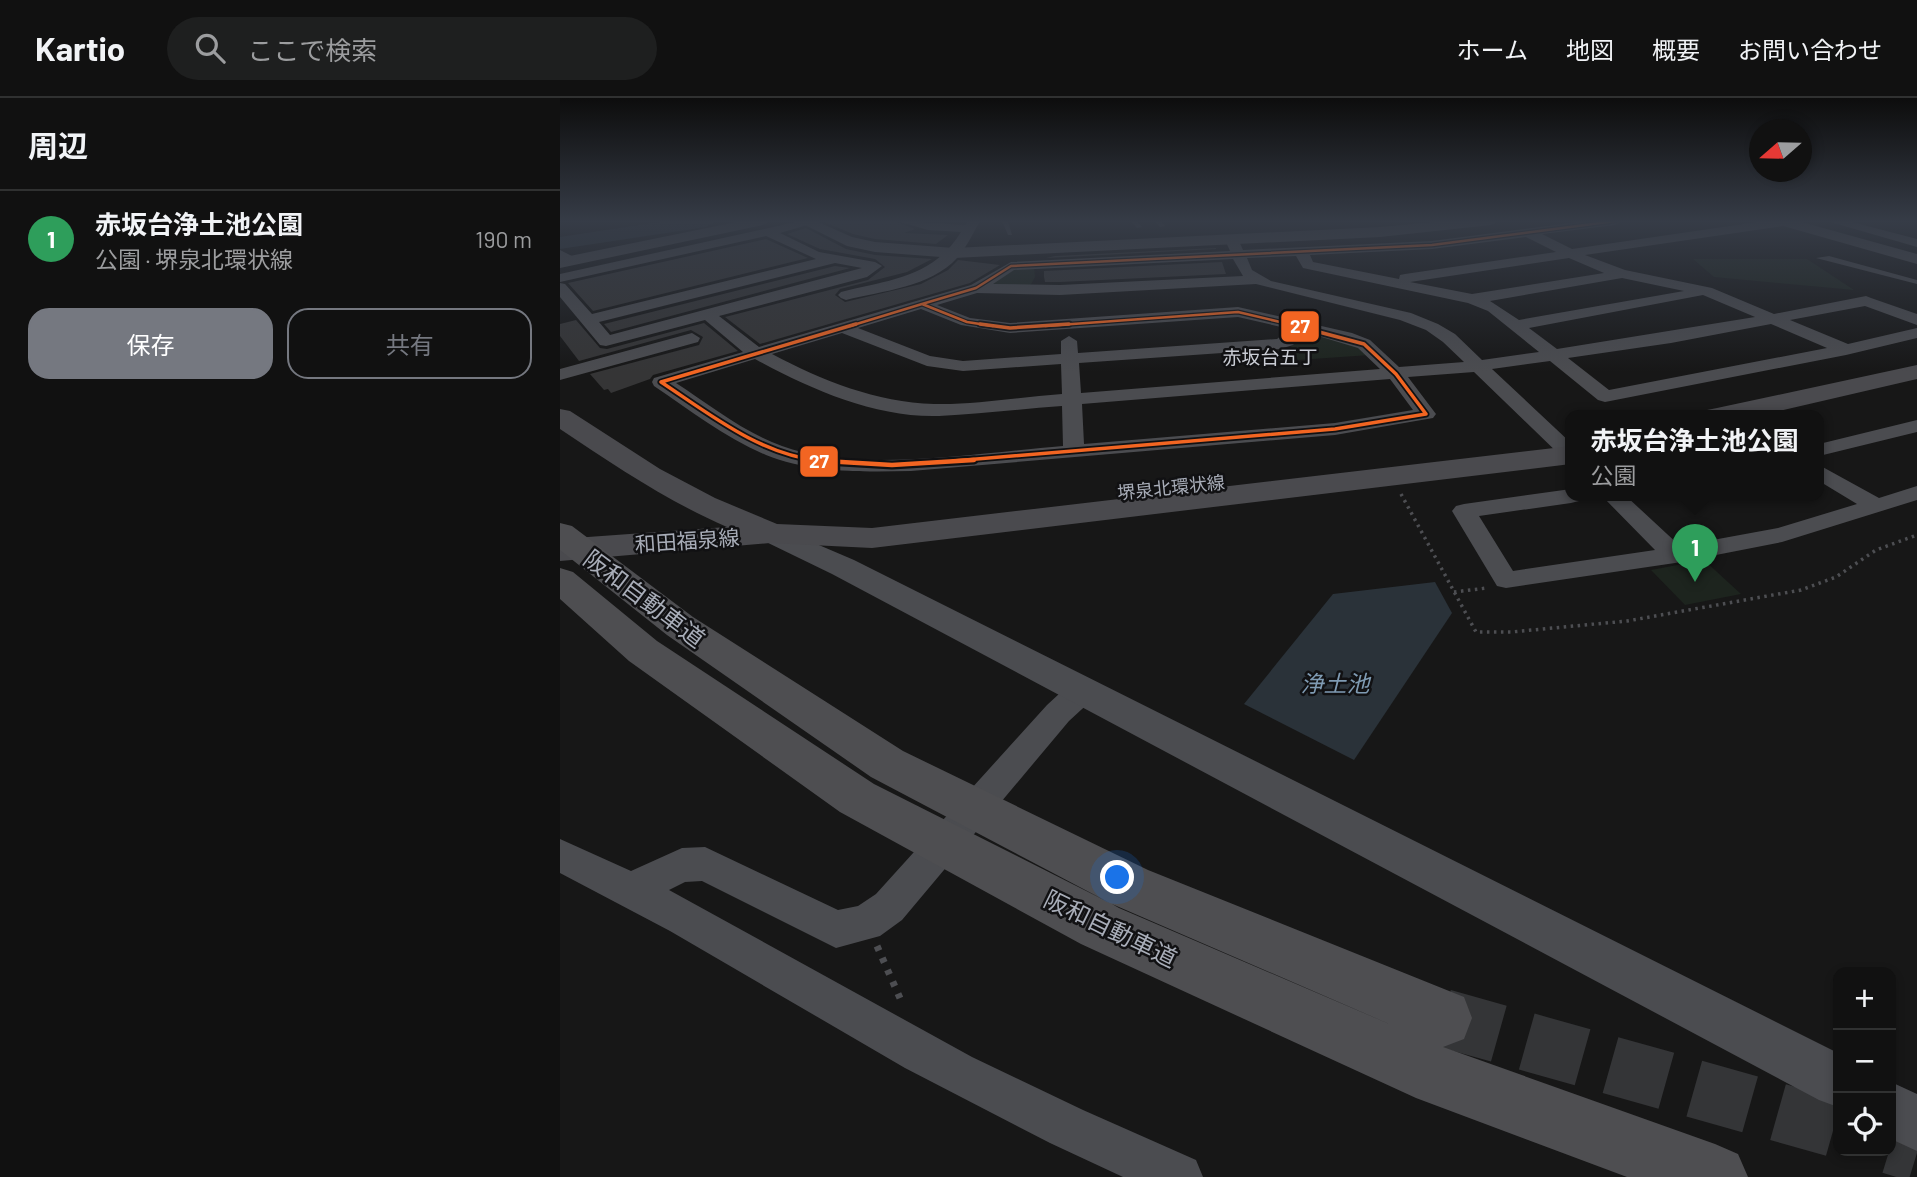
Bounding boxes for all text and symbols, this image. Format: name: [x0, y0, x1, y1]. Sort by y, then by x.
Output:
search box: [167, 17, 657, 80]
text: Kartio: [35, 28, 125, 68]
icon: search: [191, 29, 229, 67]
text: ここで検索: [247, 34, 377, 65]
text: ホーム: [1457, 35, 1528, 64]
text: 地図: [1566, 35, 1614, 64]
text: 概要: [1652, 35, 1700, 64]
text: お問い合わせ: [1738, 35, 1882, 64]
north arrow: [1749, 119, 1812, 182]
text: 周辺: [28, 127, 88, 163]
text: 赤坂台浄土池公園: [95, 208, 303, 239]
text: 1: [47, 225, 55, 253]
text: 190 m: [475, 225, 532, 253]
text: 公園 · 堺泉北環状線: [95, 245, 293, 273]
button: 保存: [28, 308, 273, 379]
button: 共有: [287, 308, 532, 379]
line badge: 27: [1280, 310, 1320, 343]
text: 27: [1290, 314, 1311, 337]
district label: 赤坂台五丁: [1222, 345, 1318, 368]
popup: [1565, 410, 1824, 501]
text: 赤坂台浄土池公園: [1590, 424, 1799, 455]
line badge: 27: [799, 445, 839, 478]
text: 27: [809, 449, 830, 472]
text: 公園: [1590, 461, 1636, 489]
street label: 堺泉北環状線: [1116, 470, 1226, 504]
street label: 和田福泉線: [634, 524, 740, 556]
pin: 1: [1672, 524, 1718, 582]
street label: 阪和自動車道: [579, 543, 711, 653]
water label: 浄土池: [1301, 669, 1372, 697]
your location: [1100, 860, 1134, 894]
street label: 阪和自動車道: [1040, 883, 1182, 973]
map controls: [1833, 967, 1896, 1156]
button: +: [1833, 967, 1896, 1030]
button: −: [1833, 1030, 1896, 1093]
button: locate: [1833, 1093, 1896, 1156]

